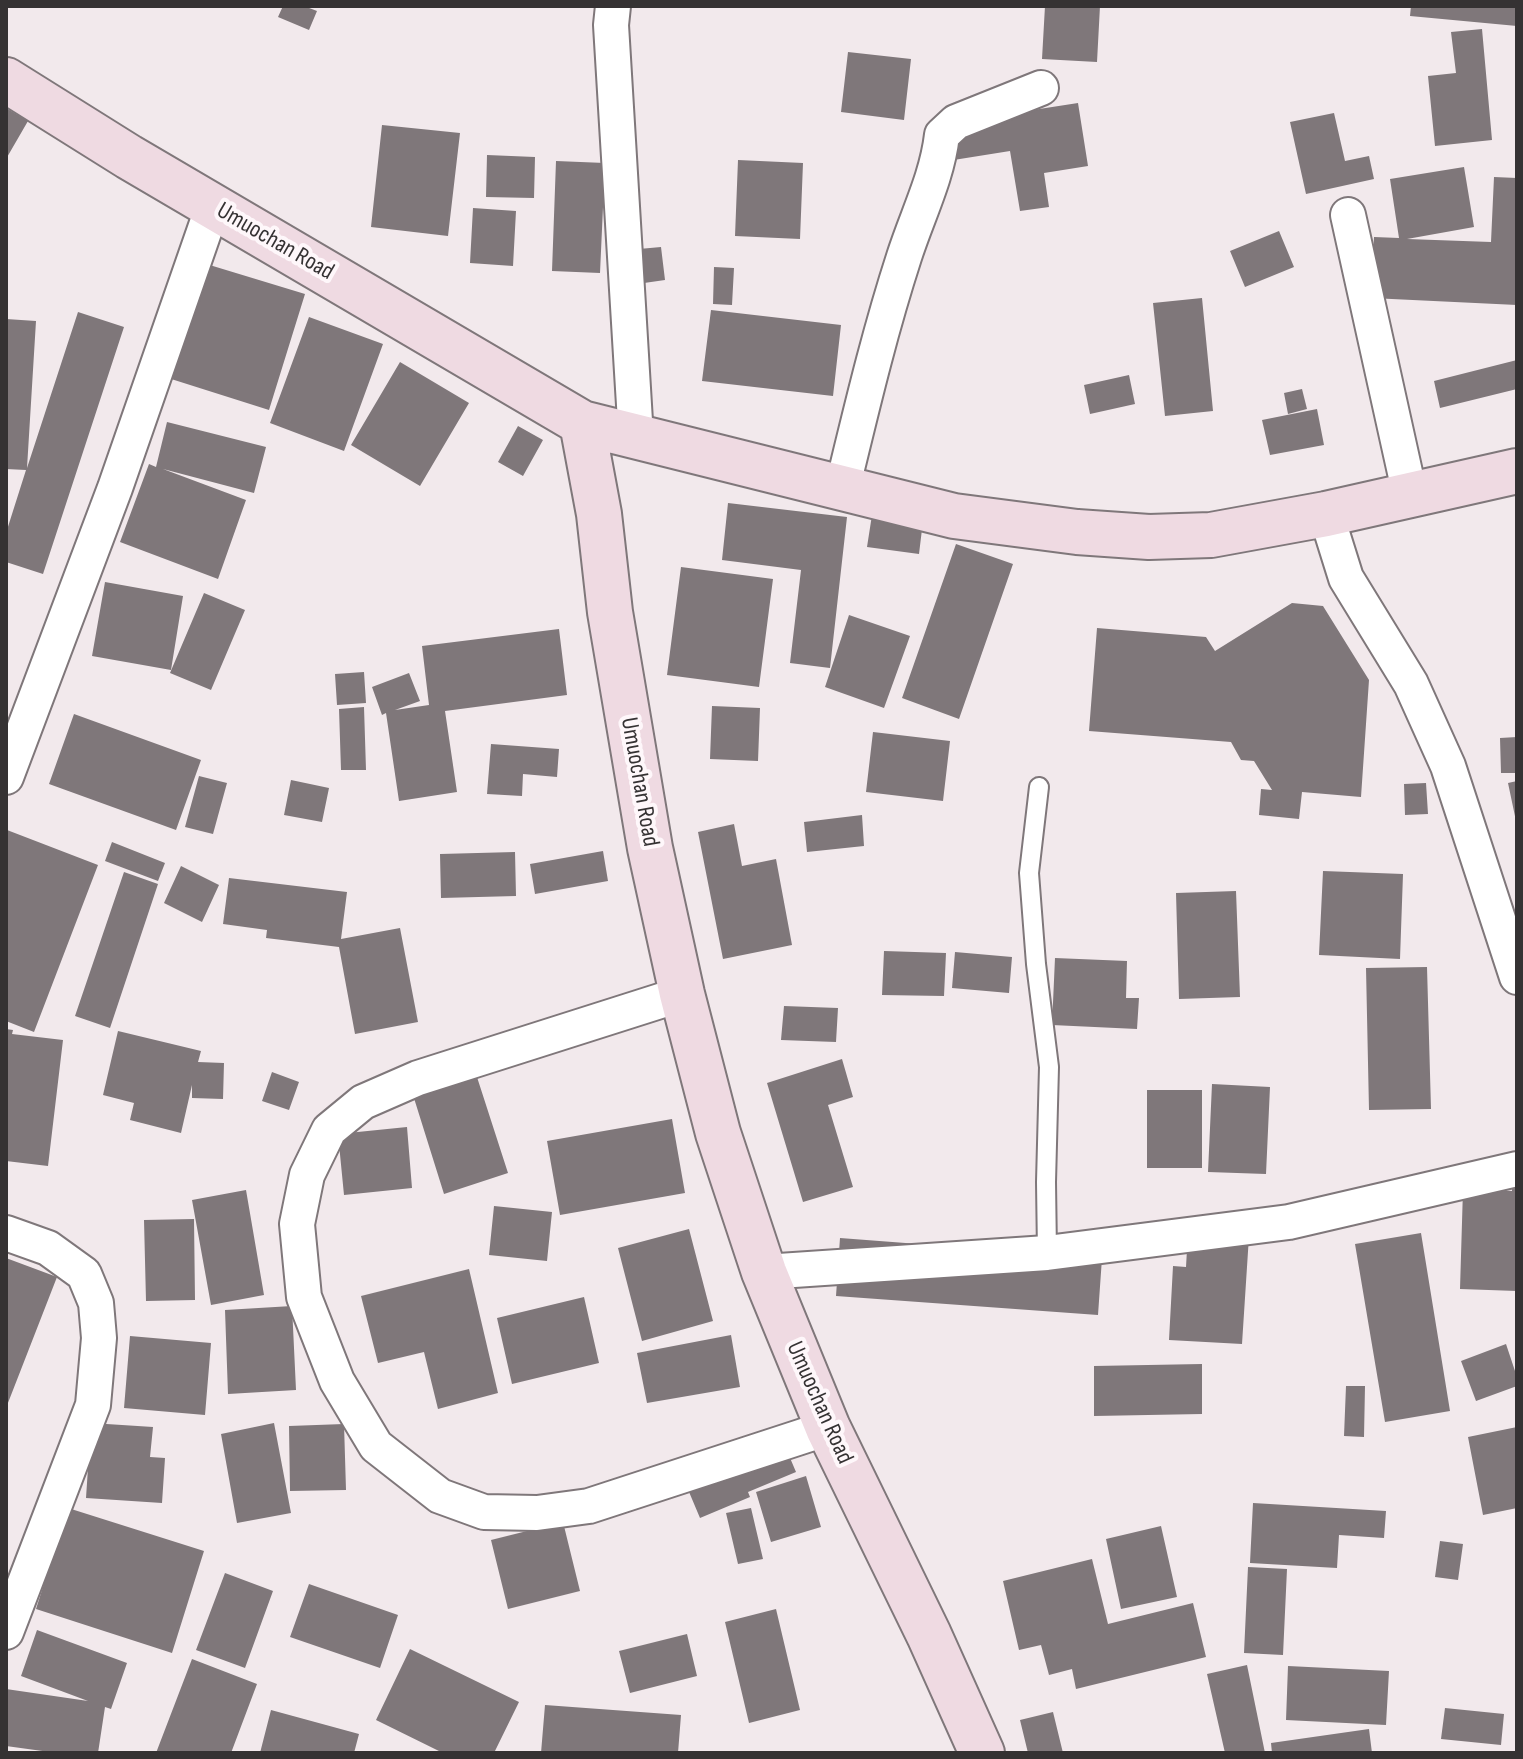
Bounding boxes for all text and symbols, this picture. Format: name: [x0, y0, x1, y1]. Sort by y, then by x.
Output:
street label: Umuochan Road: [211, 197, 339, 287]
street label: Umuochan Road: [613, 715, 665, 849]
street label: Umuochan Road: [779, 1338, 859, 1468]

